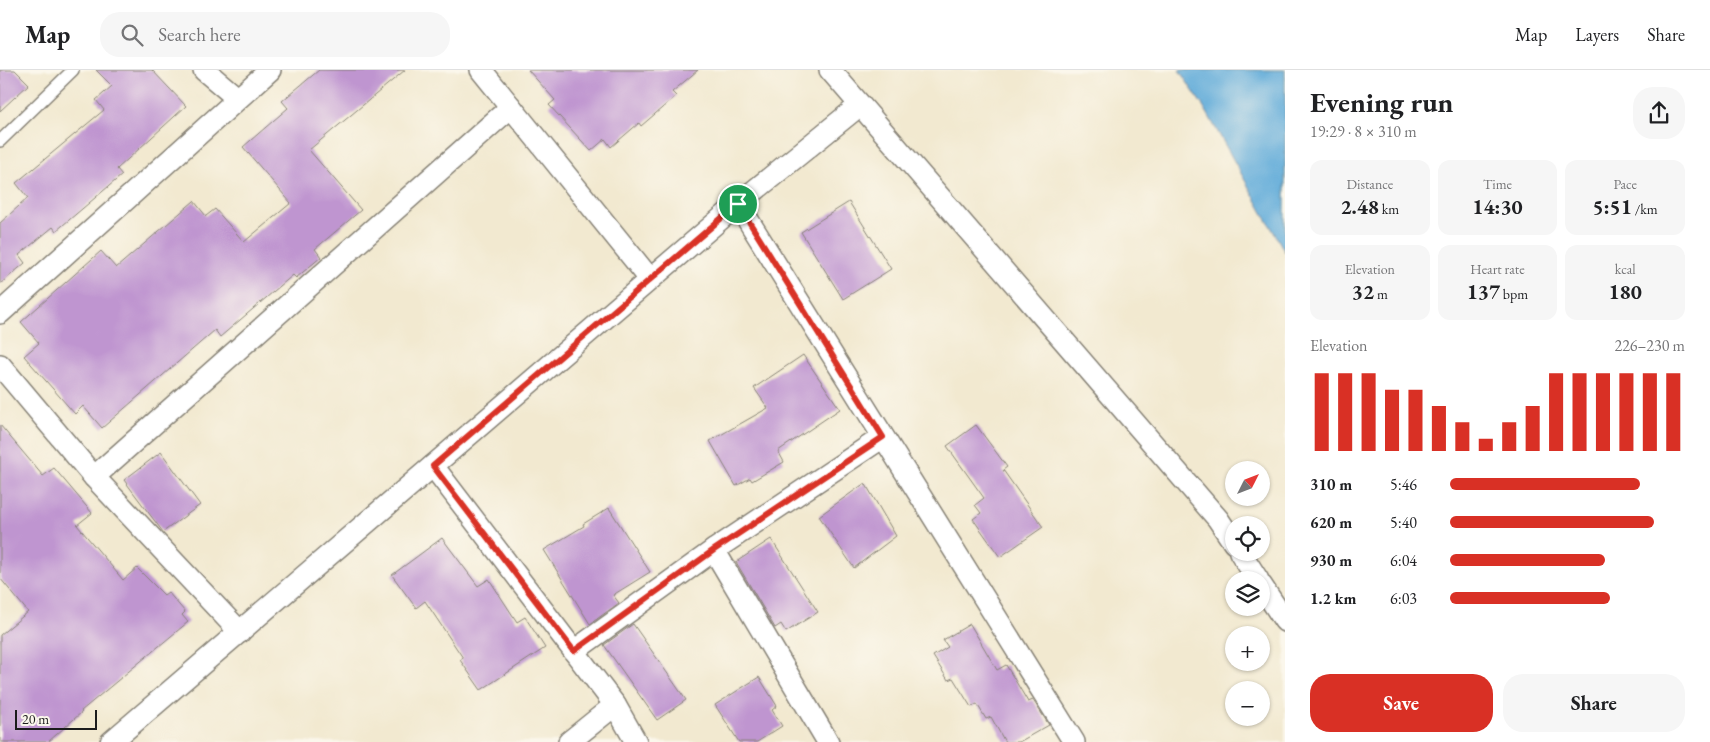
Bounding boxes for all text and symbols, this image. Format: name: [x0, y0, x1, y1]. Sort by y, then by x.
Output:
search box: [100, 12, 450, 57]
text: Map: [25, 19, 70, 50]
icon: search: [118, 21, 146, 49]
text: Search here: [158, 22, 241, 47]
text: Map: [1515, 23, 1547, 46]
text: Layers: [1575, 23, 1619, 46]
text: Share: [1647, 23, 1685, 46]
text: Evening run: [1310, 84, 1453, 120]
button: share: [1633, 87, 1685, 139]
text: 19:29 · 8 × 310 m: [1310, 121, 1417, 142]
text: Distance: [1346, 175, 1393, 193]
text: Time: [1483, 175, 1512, 193]
text: Pace: [1613, 175, 1637, 193]
pin: [717, 183, 759, 225]
icon: arrive: [724, 190, 752, 218]
text: 2.48: [1340, 193, 1379, 220]
text: 14:30: [1472, 193, 1523, 220]
text: 5:51: [1593, 193, 1632, 220]
text: km: [1379, 200, 1399, 218]
text: /km: [1632, 200, 1658, 218]
text: Elevation: [1345, 260, 1395, 278]
text: Heart rate: [1470, 260, 1525, 278]
text: kcal: [1615, 260, 1636, 278]
text: 32: [1352, 278, 1374, 305]
text: 137: [1467, 278, 1500, 305]
text: 180: [1608, 278, 1642, 305]
text: m: [1374, 285, 1388, 303]
text: bpm: [1500, 285, 1528, 303]
text: Elevation: [1310, 335, 1368, 356]
text: 226–230 m: [1614, 335, 1685, 356]
north arrow: [1225, 461, 1270, 506]
map controls: [1225, 461, 1270, 726]
text: 310 m: [1310, 474, 1352, 495]
text: 5:46: [1390, 474, 1417, 495]
text: 620 m: [1310, 512, 1352, 533]
text: 5:40: [1390, 512, 1417, 533]
button: locate: [1225, 516, 1270, 561]
text: 930 m: [1310, 550, 1352, 571]
text: 6:04: [1390, 550, 1417, 571]
button: layers: [1225, 571, 1270, 616]
text: 1.2 km: [1310, 588, 1356, 609]
text: 6:03: [1390, 588, 1417, 609]
button: +: [1225, 626, 1270, 671]
button: Save: [1310, 674, 1493, 732]
button: Share: [1503, 674, 1685, 732]
button: −: [1225, 681, 1270, 726]
scale bar: [15, 707, 98, 730]
text: 20 m: [22, 710, 49, 728]

